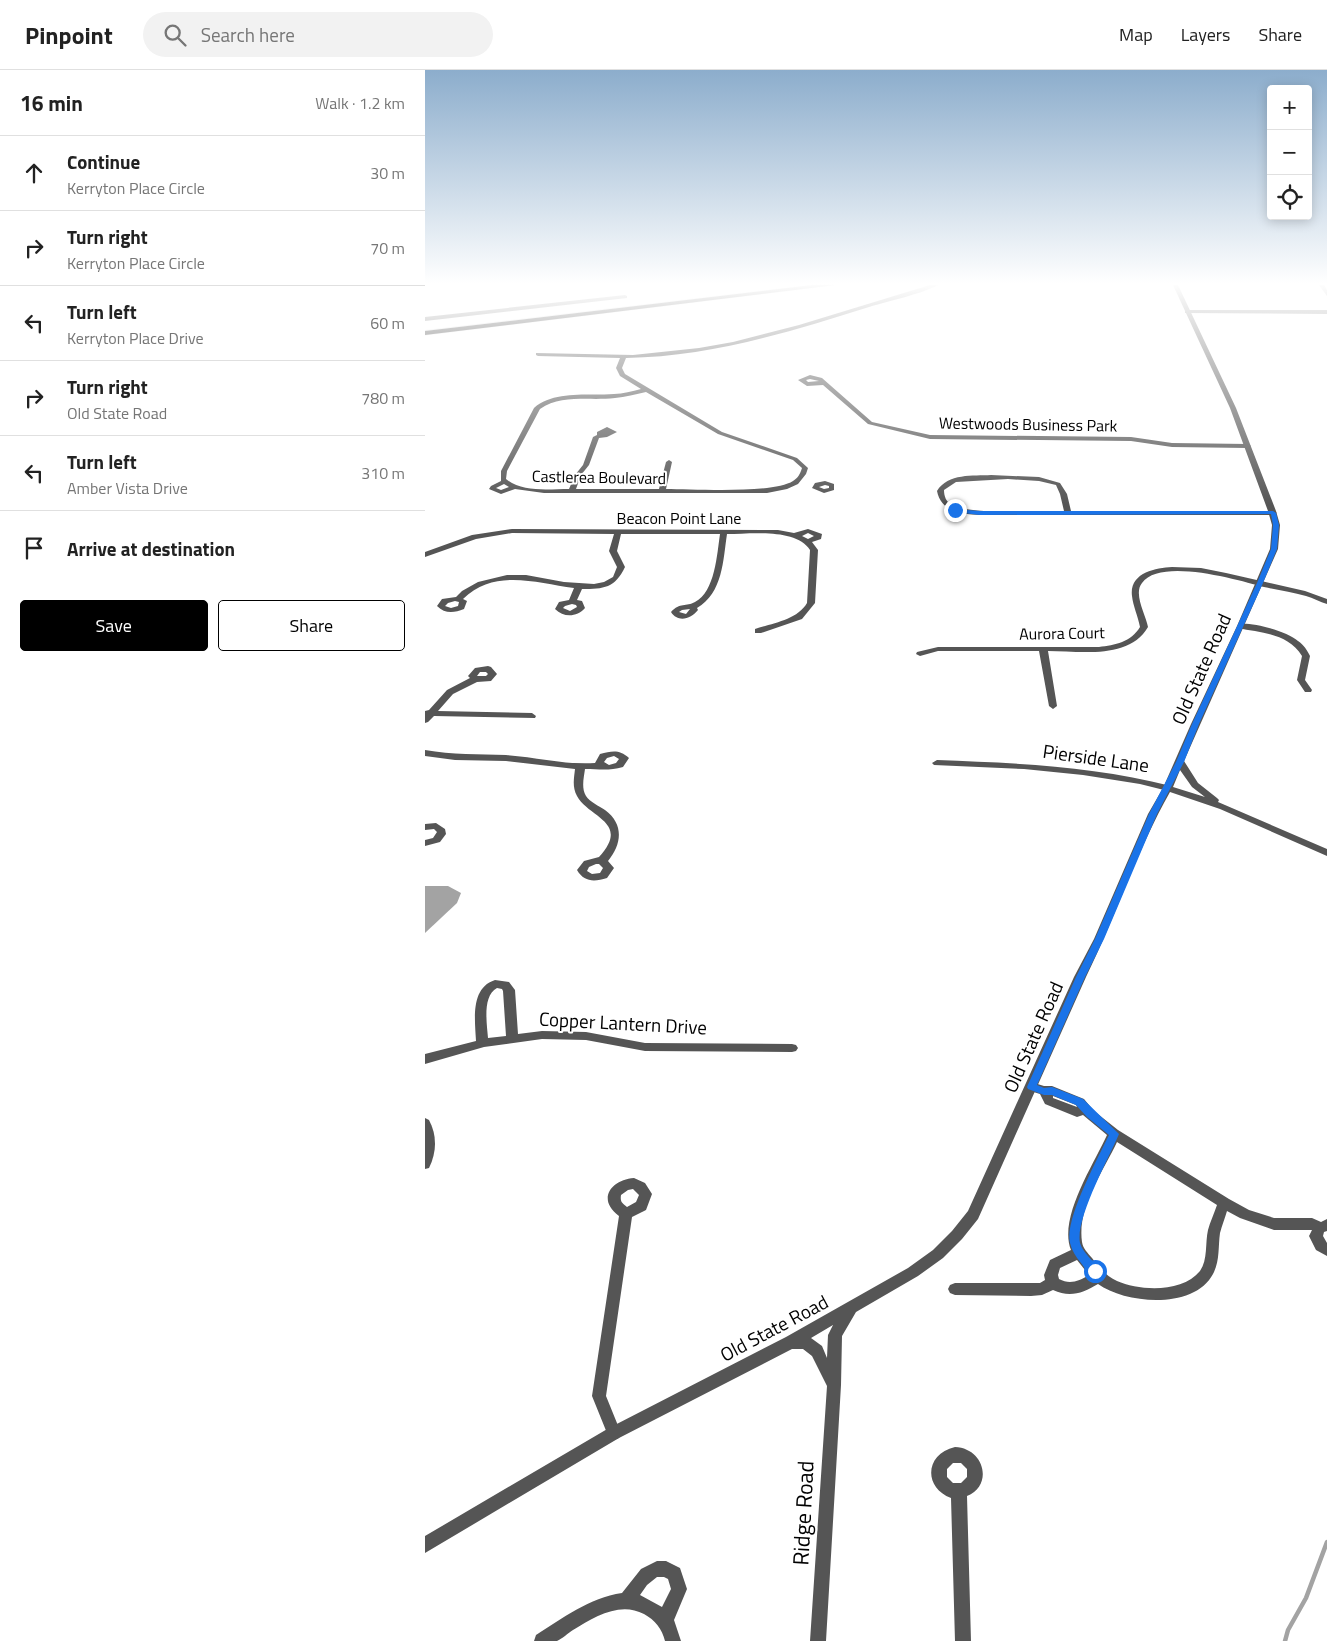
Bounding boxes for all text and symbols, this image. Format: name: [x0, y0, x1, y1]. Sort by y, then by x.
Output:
search box: [143, 12, 493, 57]
text: Pinpoint: [25, 17, 113, 53]
text: Search here: [201, 20, 295, 49]
icon: search: [161, 21, 189, 49]
text: Map: [1119, 21, 1153, 48]
text: Layers: [1181, 21, 1230, 48]
text: Share: [1258, 21, 1302, 48]
map controls: [1267, 85, 1312, 220]
button: +: [1267, 85, 1312, 130]
text: 16 min: [20, 87, 83, 119]
text: Walk · 1.2 km: [315, 91, 405, 115]
button: −: [1267, 130, 1312, 175]
text: Continue: [67, 147, 140, 176]
icon: ahead: [20, 159, 48, 187]
text: 30 m: [370, 161, 405, 185]
button: locate: [1267, 175, 1312, 220]
text: Kerryton Place Circle: [67, 176, 205, 200]
text: Turn right: [67, 222, 148, 251]
icon: right: [20, 234, 48, 262]
text: 70 m: [370, 236, 405, 260]
text: Kerryton Place Circle: [67, 251, 205, 275]
text: Turn left: [67, 297, 137, 326]
icon: left: [20, 309, 48, 337]
text: 60 m: [370, 311, 405, 335]
text: Kerryton Place Drive: [67, 326, 204, 350]
text: Turn right: [67, 372, 148, 401]
icon: right: [20, 384, 48, 412]
text: 780 m: [361, 386, 405, 410]
text: Old State Road: [67, 401, 167, 425]
street label: Westwoods Business Park: [939, 410, 1118, 438]
text: Turn left: [67, 447, 137, 476]
icon: left: [20, 459, 48, 487]
text: 310 m: [361, 461, 405, 485]
street label: Castlerea Boulevard: [532, 464, 666, 490]
text: Amber Vista Drive: [67, 476, 188, 500]
route end: [944, 499, 967, 522]
street label: Beacon Point Lane: [617, 506, 741, 530]
icon: arrive: [20, 534, 48, 562]
text: Arrive at destination: [67, 534, 235, 563]
button: Save: [20, 600, 208, 651]
button: Share: [218, 600, 405, 651]
street label: Old State Road: [1163, 609, 1238, 729]
street label: Aurora Court: [1019, 620, 1105, 646]
street label: Pierside Lane: [1041, 736, 1151, 779]
street label: Old State Road: [995, 977, 1070, 1097]
street label: Copper Lantern Drive: [538, 1004, 708, 1041]
route start: [1084, 1260, 1107, 1283]
street label: Old State Road: [714, 1287, 833, 1368]
street label: Ridge Road: [783, 1460, 823, 1566]

